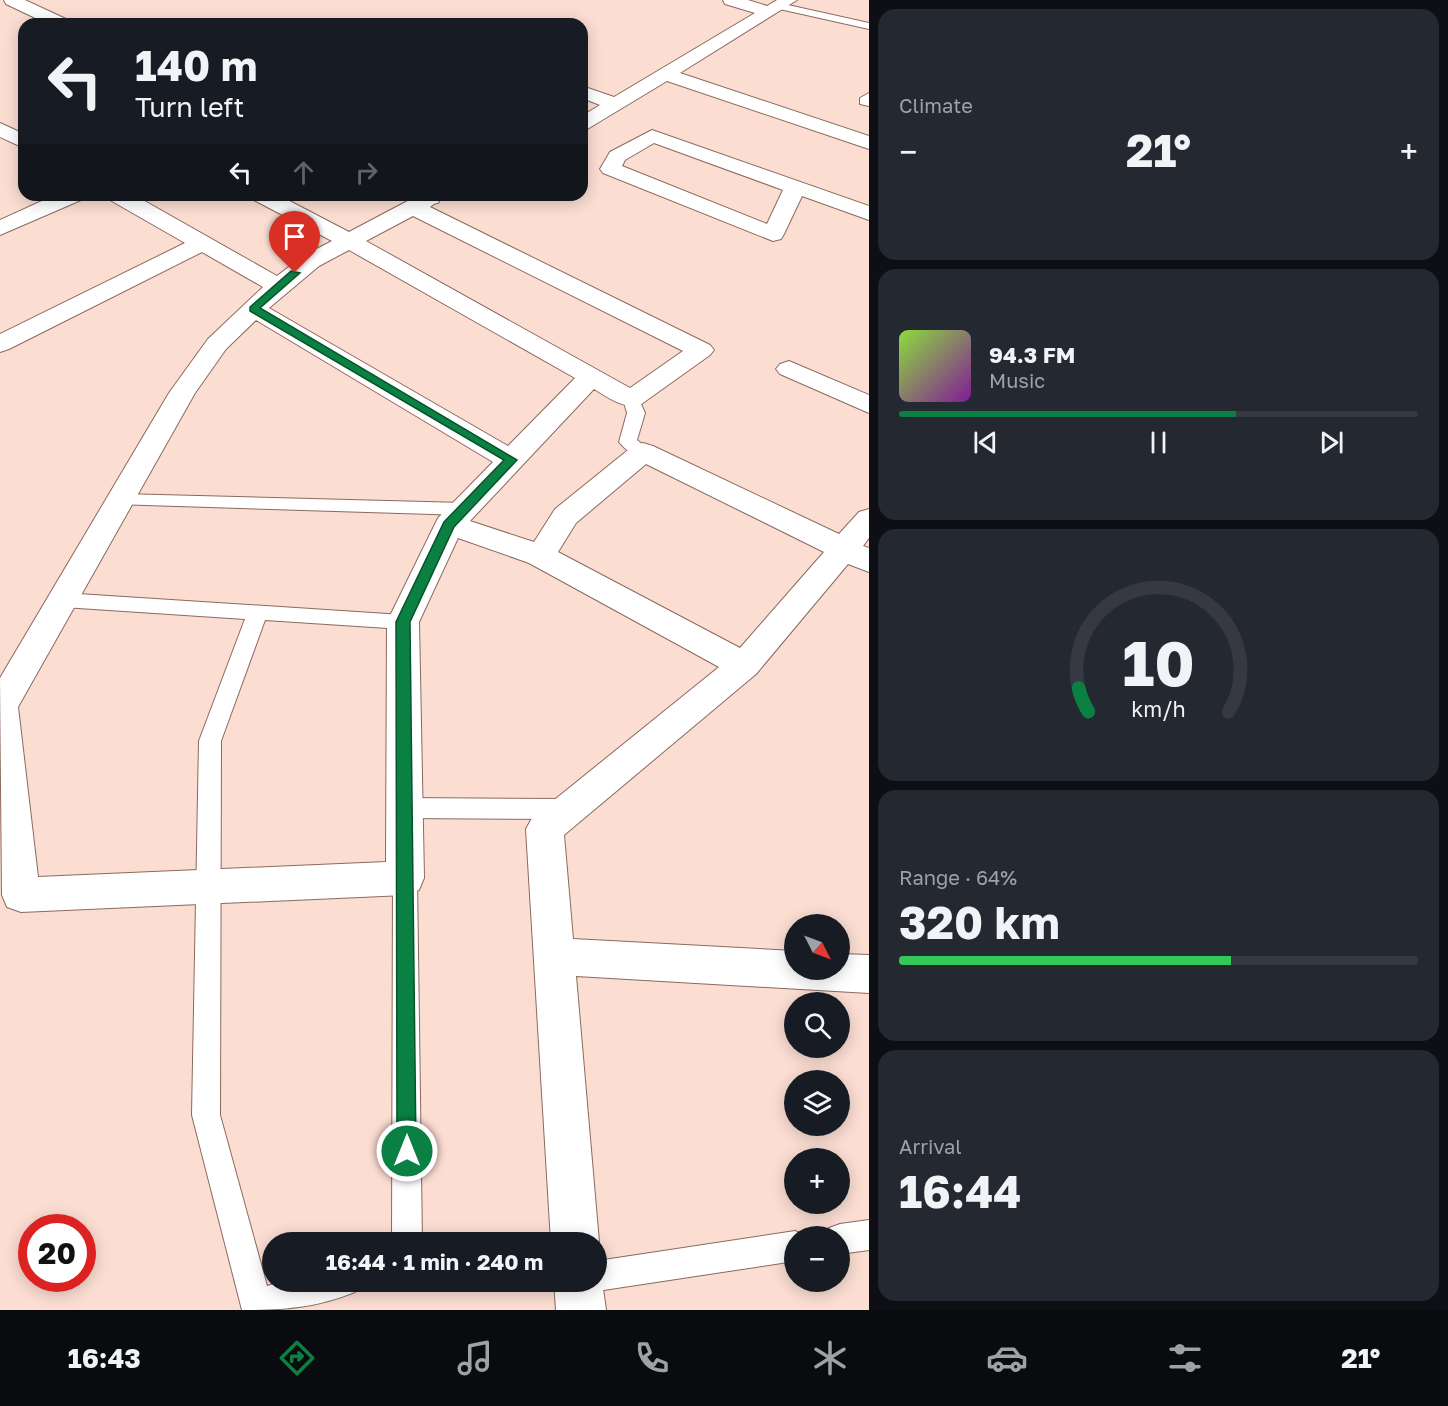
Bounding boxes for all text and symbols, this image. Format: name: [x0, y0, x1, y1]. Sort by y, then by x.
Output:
text: 140 m: [135, 40, 257, 90]
icon: left: [36, 42, 114, 120]
text: Turn left: [135, 91, 244, 123]
text: Climate: [899, 93, 973, 117]
text: 21°: [1126, 123, 1191, 177]
text: −: [899, 132, 917, 171]
text: +: [1400, 132, 1418, 171]
icon: left: [224, 156, 257, 189]
icon: ahead: [287, 156, 320, 189]
icon: right: [350, 156, 383, 189]
pin: [269, 211, 320, 273]
icon: arrive: [278, 220, 311, 253]
text: 94.3 FM: [989, 341, 1075, 368]
text: Music: [989, 368, 1045, 392]
icon: previous: [969, 426, 1002, 459]
icon: pause: [1142, 426, 1175, 459]
icon: next: [1315, 426, 1348, 459]
text: 10: [1122, 625, 1195, 700]
text: km/h: [1131, 696, 1186, 722]
text: Range · 64%: [899, 865, 1017, 889]
text: 320 km: [899, 895, 1060, 949]
north arrow: [784, 914, 850, 980]
map controls: [784, 914, 850, 1292]
button: search: [784, 992, 850, 1058]
button: layers: [784, 1070, 850, 1136]
position arrow: [375, 1119, 439, 1183]
text: Arrival: [899, 1134, 962, 1158]
button: +: [784, 1148, 850, 1214]
text: 16:44: [899, 1164, 1021, 1218]
speed limit sign: 20: [18, 1214, 96, 1292]
button: −: [784, 1226, 850, 1292]
text: 16:44 · 1 min · 240 m: [326, 1248, 543, 1275]
icon: directions: [276, 1337, 318, 1379]
icon: music: [454, 1337, 496, 1379]
icon: phone: [631, 1337, 673, 1379]
icon: climate: [809, 1337, 851, 1379]
icon: car: [986, 1337, 1028, 1379]
icon: filters: [1164, 1337, 1206, 1379]
text: 16:43: [68, 1342, 141, 1374]
text: 21°: [1341, 1342, 1380, 1374]

